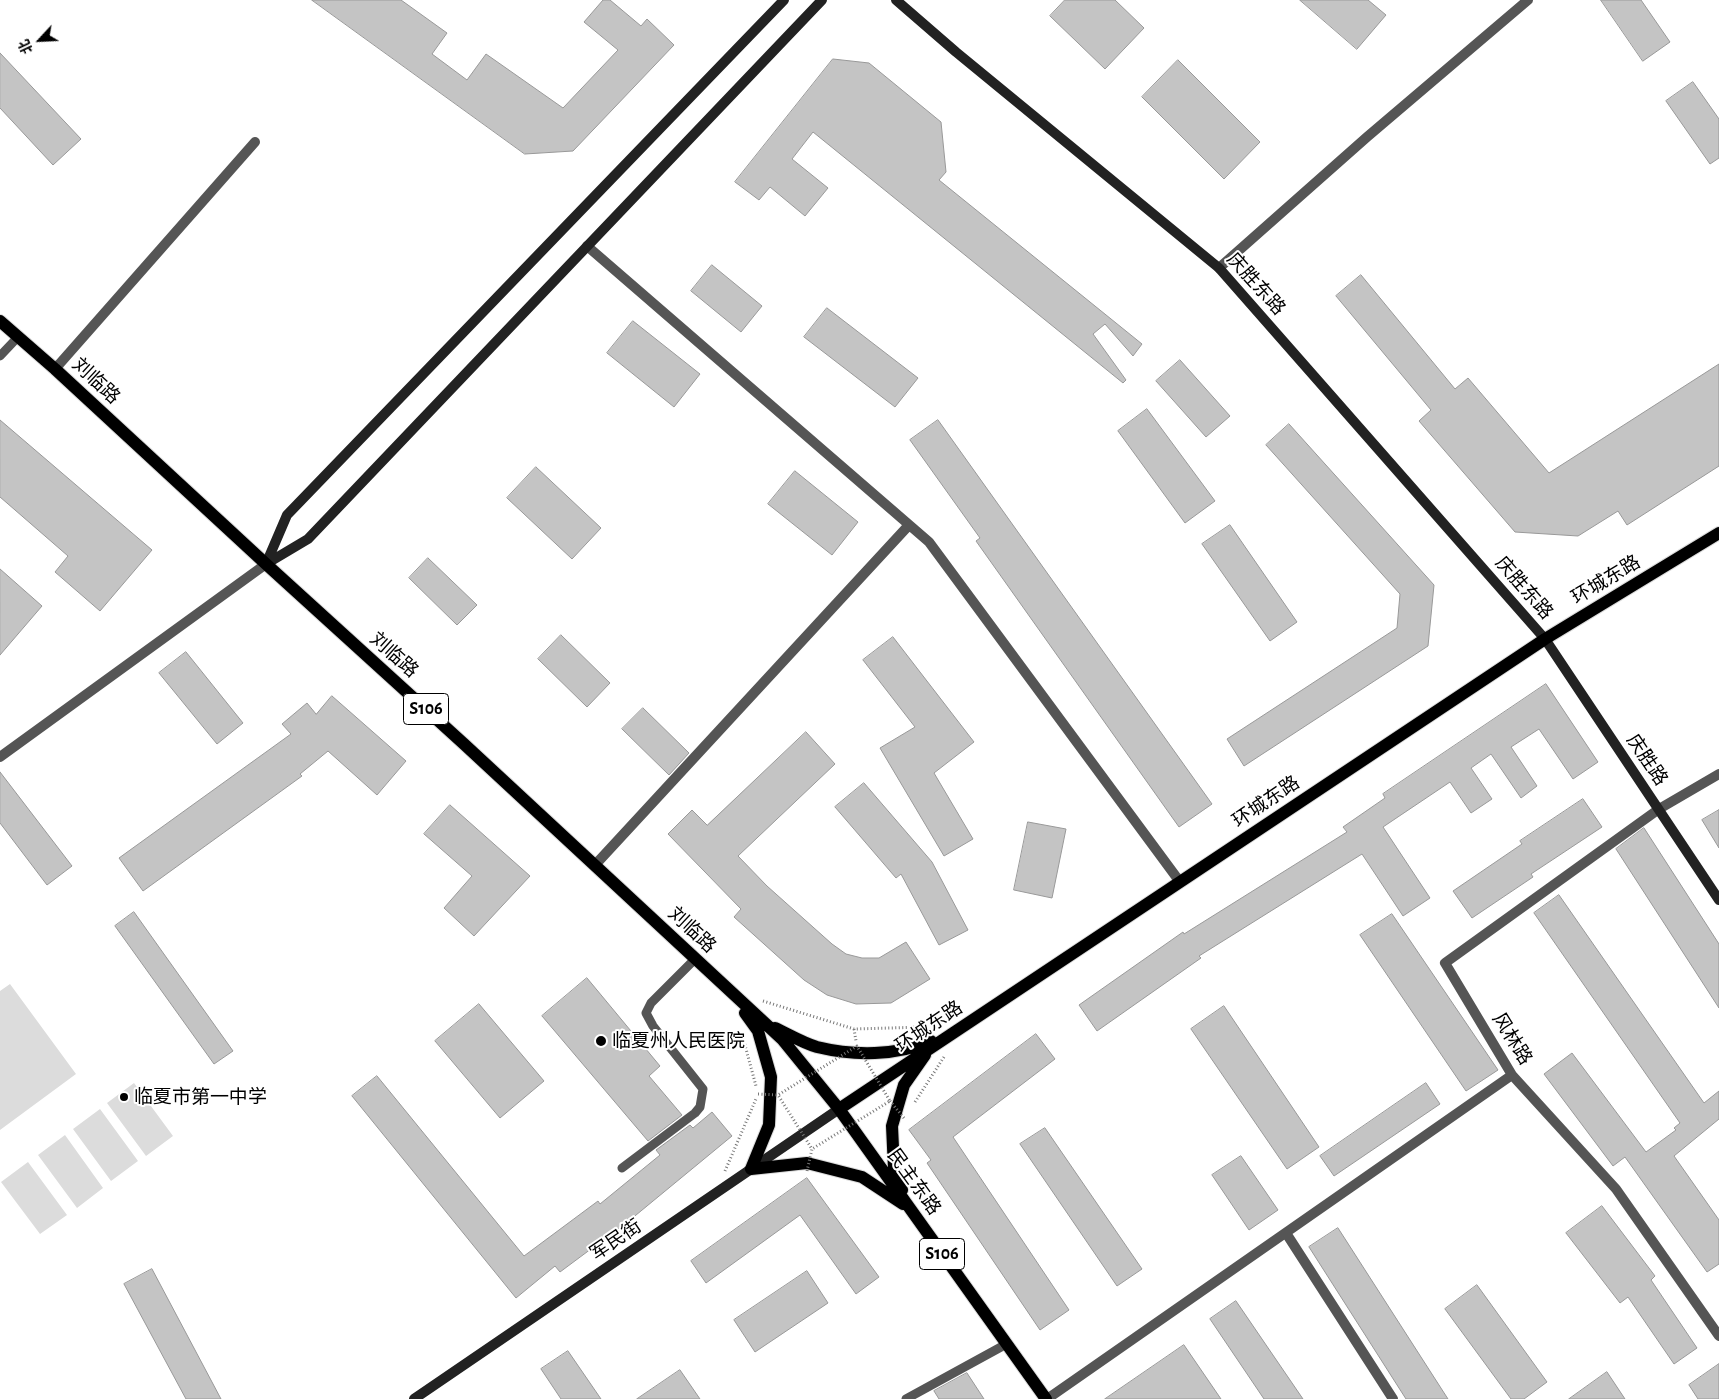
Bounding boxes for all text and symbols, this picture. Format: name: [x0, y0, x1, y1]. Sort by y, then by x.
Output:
north arrow: [15, 15, 65, 65]
text: 北: [17, 37, 36, 56]
street label: 庆胜东路: [1222, 248, 1290, 320]
street label: 刘临路: [67, 353, 125, 409]
street label: 环城东路: [1568, 551, 1644, 609]
street label: 庆胜东路: [1490, 552, 1558, 624]
street label: 刘临路: [365, 627, 423, 683]
road number: S106: [404, 694, 448, 724]
street label: 庆胜路: [1622, 730, 1672, 790]
street label: 环城东路: [1228, 771, 1304, 833]
street label: 刘临路: [663, 902, 721, 958]
street label: 环城东路: [891, 996, 967, 1058]
street label: 风林路: [1487, 1009, 1537, 1069]
place label: 临夏州人民医院: [612, 1030, 745, 1052]
marker: 临夏州人民医院: [594, 1034, 608, 1048]
place label: 临夏市第一中学: [134, 1086, 267, 1108]
marker: 临夏市第一中学: [118, 1091, 130, 1103]
street label: 民主东路: [882, 1145, 946, 1219]
street label: 军民街: [586, 1215, 646, 1265]
road number: S106: [920, 1238, 964, 1270]

